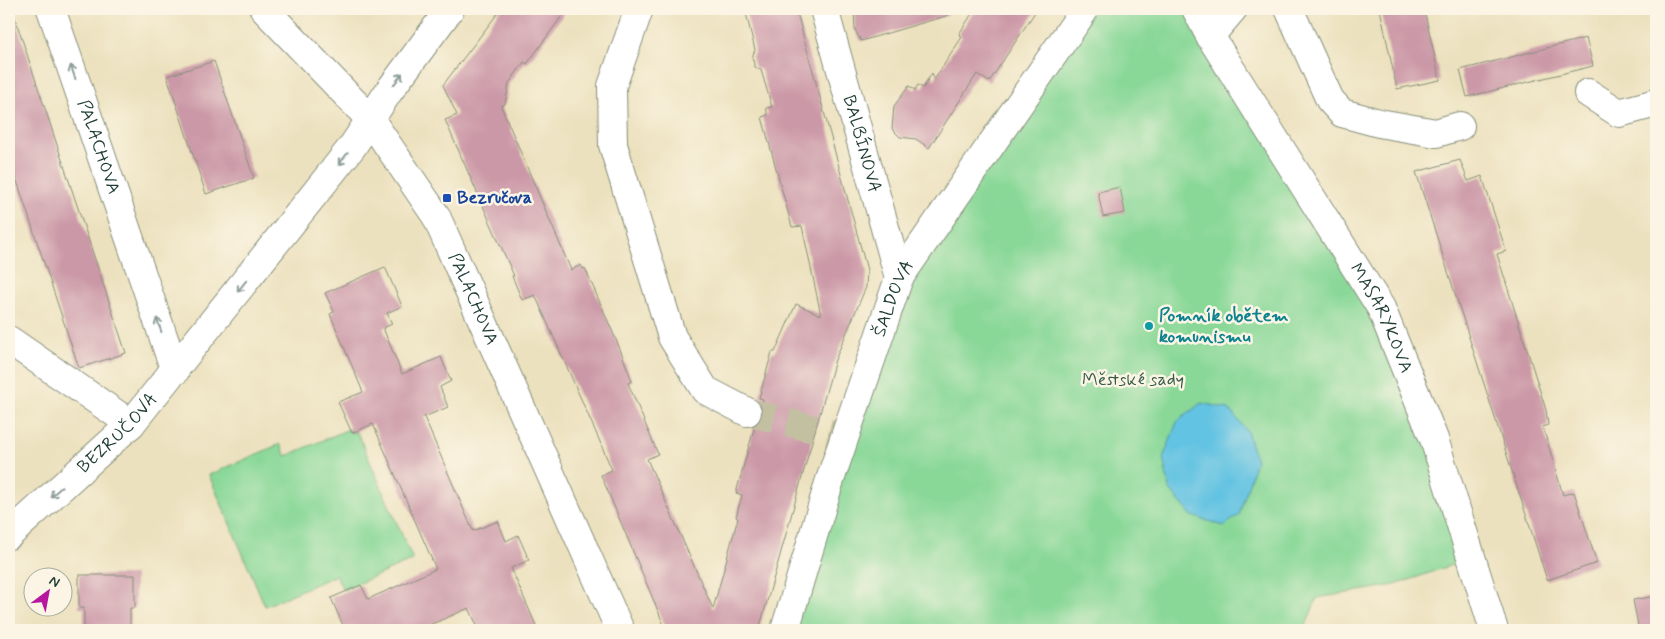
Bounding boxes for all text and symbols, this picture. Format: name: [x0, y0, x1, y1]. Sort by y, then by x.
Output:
one-way arrow: [67, 64, 77, 80]
one-way arrow: [393, 72, 403, 86]
street label: BALBÍNOVA: [837, 92, 887, 195]
street label: PALACHOVA: [71, 97, 126, 197]
one-way arrow: [337, 152, 348, 165]
place label: Bezručova: [457, 186, 532, 210]
marker: Bezručova: [441, 192, 453, 204]
street label: PALACHOVA: [442, 249, 504, 349]
street label: ŠALDOVA: [868, 255, 920, 340]
street label: MASARYKOVA: [1344, 259, 1418, 377]
one-way arrow: [236, 279, 247, 292]
place label: Pomník obětem komunismu: [1159, 304, 1288, 349]
one-way arrow: [154, 318, 163, 333]
marker: Pomník obětem komunismu: [1143, 320, 1155, 332]
park label: Městské sady: [1082, 368, 1184, 392]
street label: BEZRUČOVA: [72, 388, 163, 479]
one-way arrow: [50, 486, 63, 498]
north arrow: [22, 566, 72, 616]
text: N: [46, 572, 63, 592]

